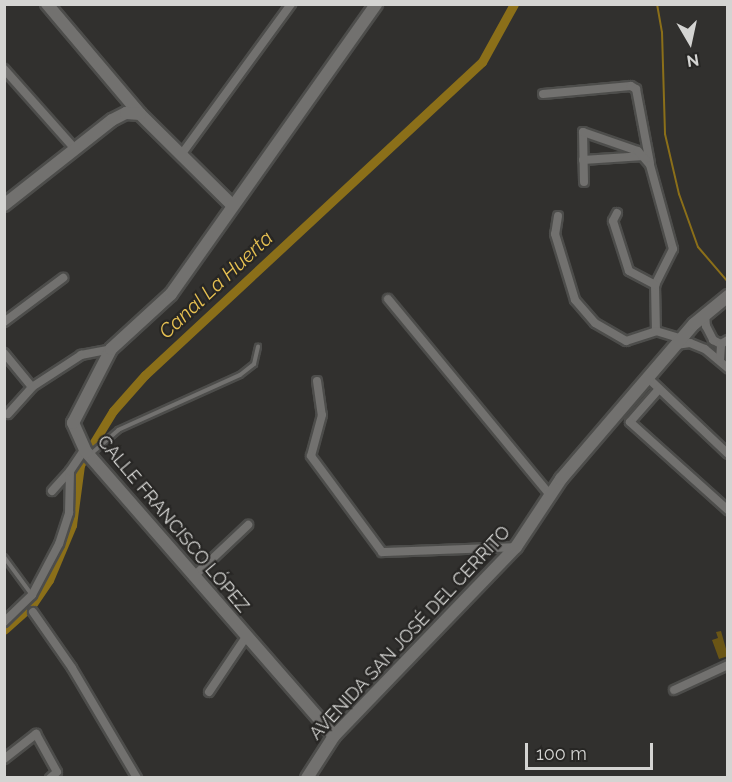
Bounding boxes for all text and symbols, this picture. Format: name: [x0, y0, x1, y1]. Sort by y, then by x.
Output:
north arrow: [660, 12, 720, 72]
text: N: [685, 50, 700, 71]
water label: Canal La Huerta: [154, 226, 278, 344]
street label: CALLE FRANCISCO LÓPEZ: [93, 431, 253, 617]
street label: AVENIDA SAN JOSÉ DEL CERRITO: [305, 521, 515, 745]
scale bar: [528, 731, 656, 769]
text: 100 m: [536, 743, 587, 764]

